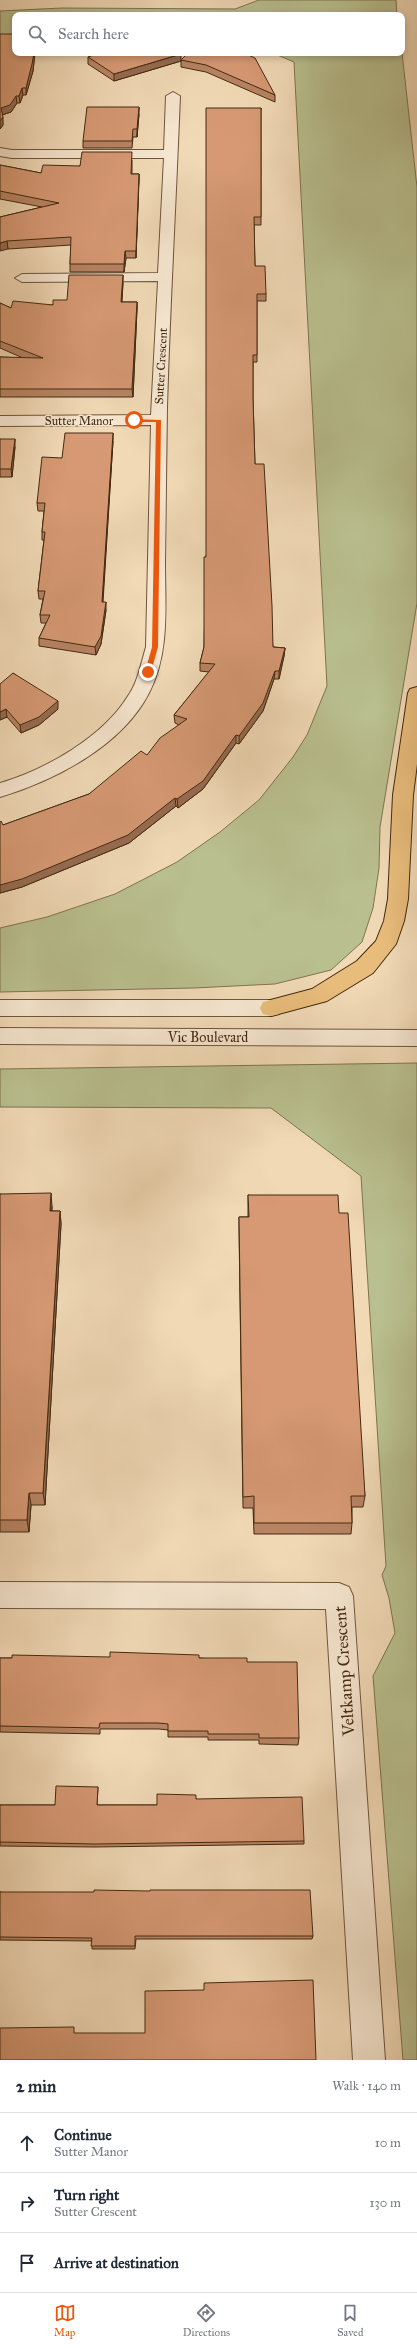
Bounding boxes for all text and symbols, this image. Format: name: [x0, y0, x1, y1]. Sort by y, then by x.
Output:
search box: [12, 12, 405, 56]
icon: search: [26, 23, 48, 45]
text: Search here: [58, 25, 129, 43]
street label: Sutter Crescent: [152, 327, 170, 405]
route start: [125, 411, 143, 429]
street label: Sutter Manor: [45, 414, 114, 428]
route end: [139, 663, 157, 681]
street label: Vic Boulevard: [167, 1029, 248, 1046]
street label: Veltkamp Crescent: [329, 1605, 360, 1738]
text: 2 min: [16, 2076, 56, 2097]
text: Walk · 140 m: [332, 2078, 401, 2094]
text: Continue: [54, 2126, 112, 2144]
icon: ahead: [16, 2132, 38, 2154]
text: 10 m: [375, 2135, 401, 2151]
text: Sutter Manor: [54, 2144, 128, 2160]
text: Turn right: [54, 2186, 119, 2204]
icon: right: [16, 2192, 38, 2214]
text: 130 m: [369, 2195, 401, 2211]
text: Sutter Crescent: [54, 2204, 137, 2220]
icon: arrive: [16, 2252, 38, 2274]
text: Arrive at destination: [54, 2254, 179, 2272]
tab: Map: [54, 2302, 76, 2339]
tab: Directions: [183, 2302, 230, 2339]
tab: Saved: [337, 2302, 363, 2339]

